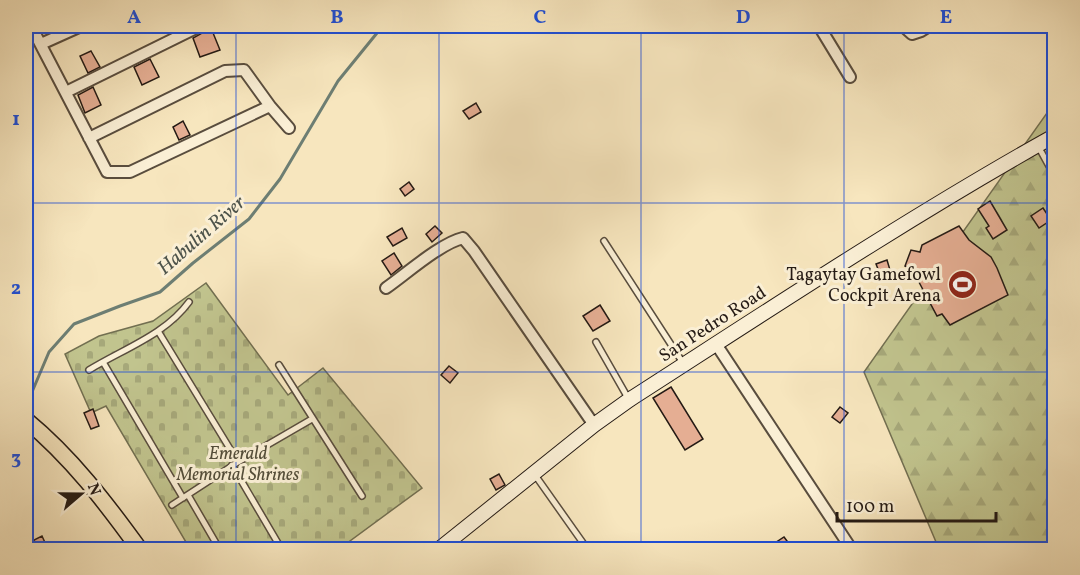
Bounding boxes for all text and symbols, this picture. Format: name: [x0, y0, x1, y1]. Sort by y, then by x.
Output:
text: A: [127, 4, 141, 32]
text: B: [330, 4, 344, 32]
text: C: [534, 4, 547, 32]
text: D: [736, 4, 750, 32]
text: E: [940, 4, 952, 32]
text: 1: [12, 106, 20, 134]
water label: Habulin River: [152, 190, 253, 282]
place label: Tagaytay Gamefowl Cockpit Arena: [786, 263, 941, 309]
sports icon: Tagaytay Gamefowl Cockpit Arena: [946, 269, 978, 301]
text: 2: [11, 275, 21, 303]
street label: San Pedro Road: [654, 281, 772, 369]
park label: Emerald Memorial Shrines: [176, 442, 300, 488]
text: 3: [11, 445, 21, 473]
north arrow: [51, 464, 111, 524]
text: N: [81, 480, 106, 499]
scale bar: [837, 485, 996, 523]
text: 100 m: [846, 495, 895, 520]

